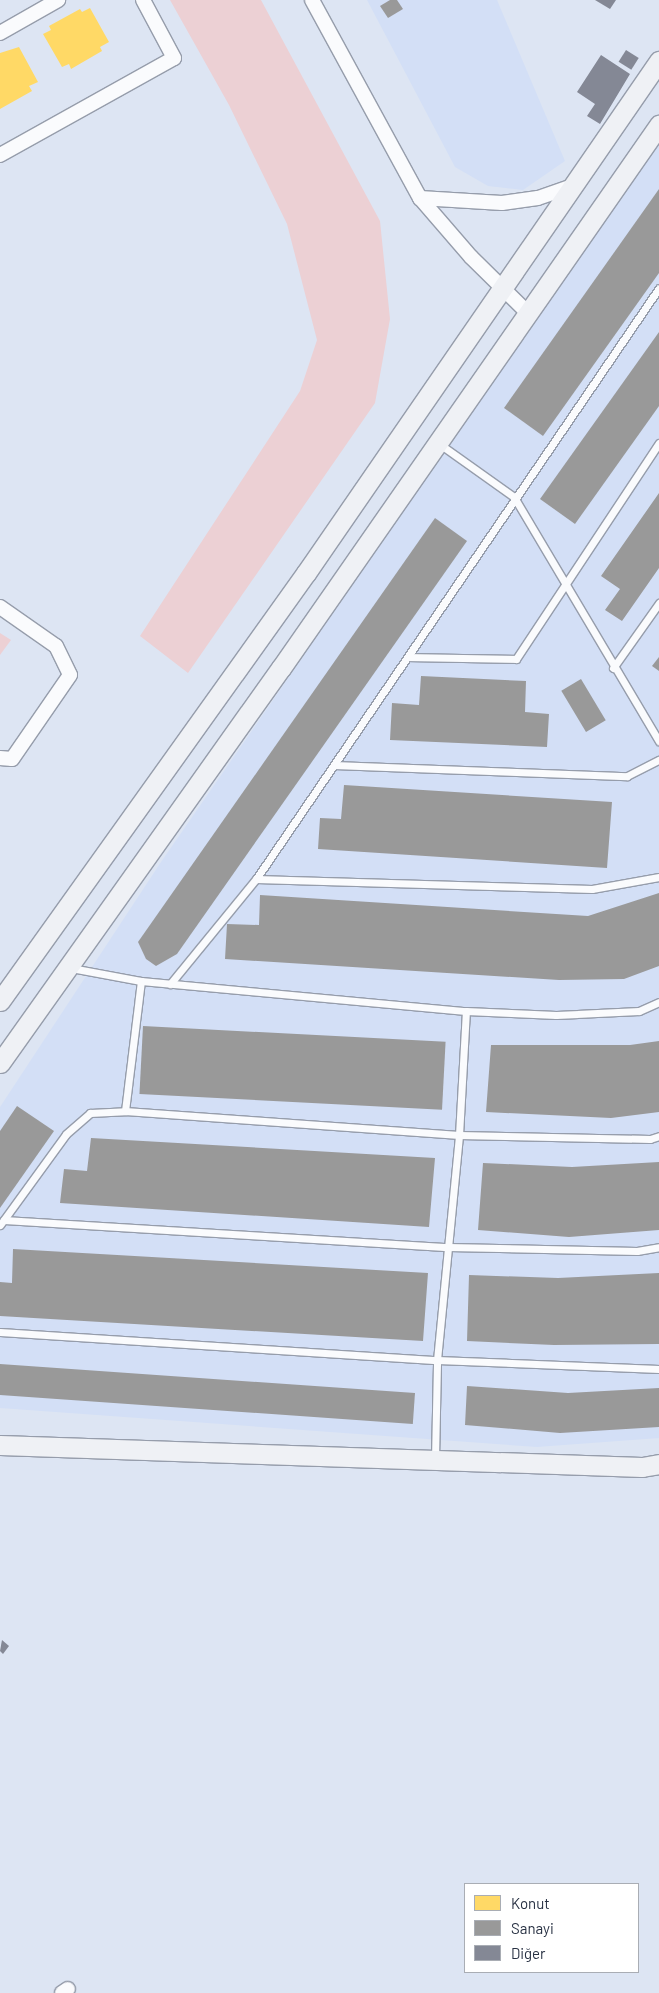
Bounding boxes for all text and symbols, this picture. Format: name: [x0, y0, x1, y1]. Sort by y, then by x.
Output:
legend: [464, 1883, 639, 1973]
text: Konut: [511, 1894, 550, 1912]
text: Sanayi: [511, 1919, 554, 1937]
text: Diğer: [511, 1944, 546, 1962]

